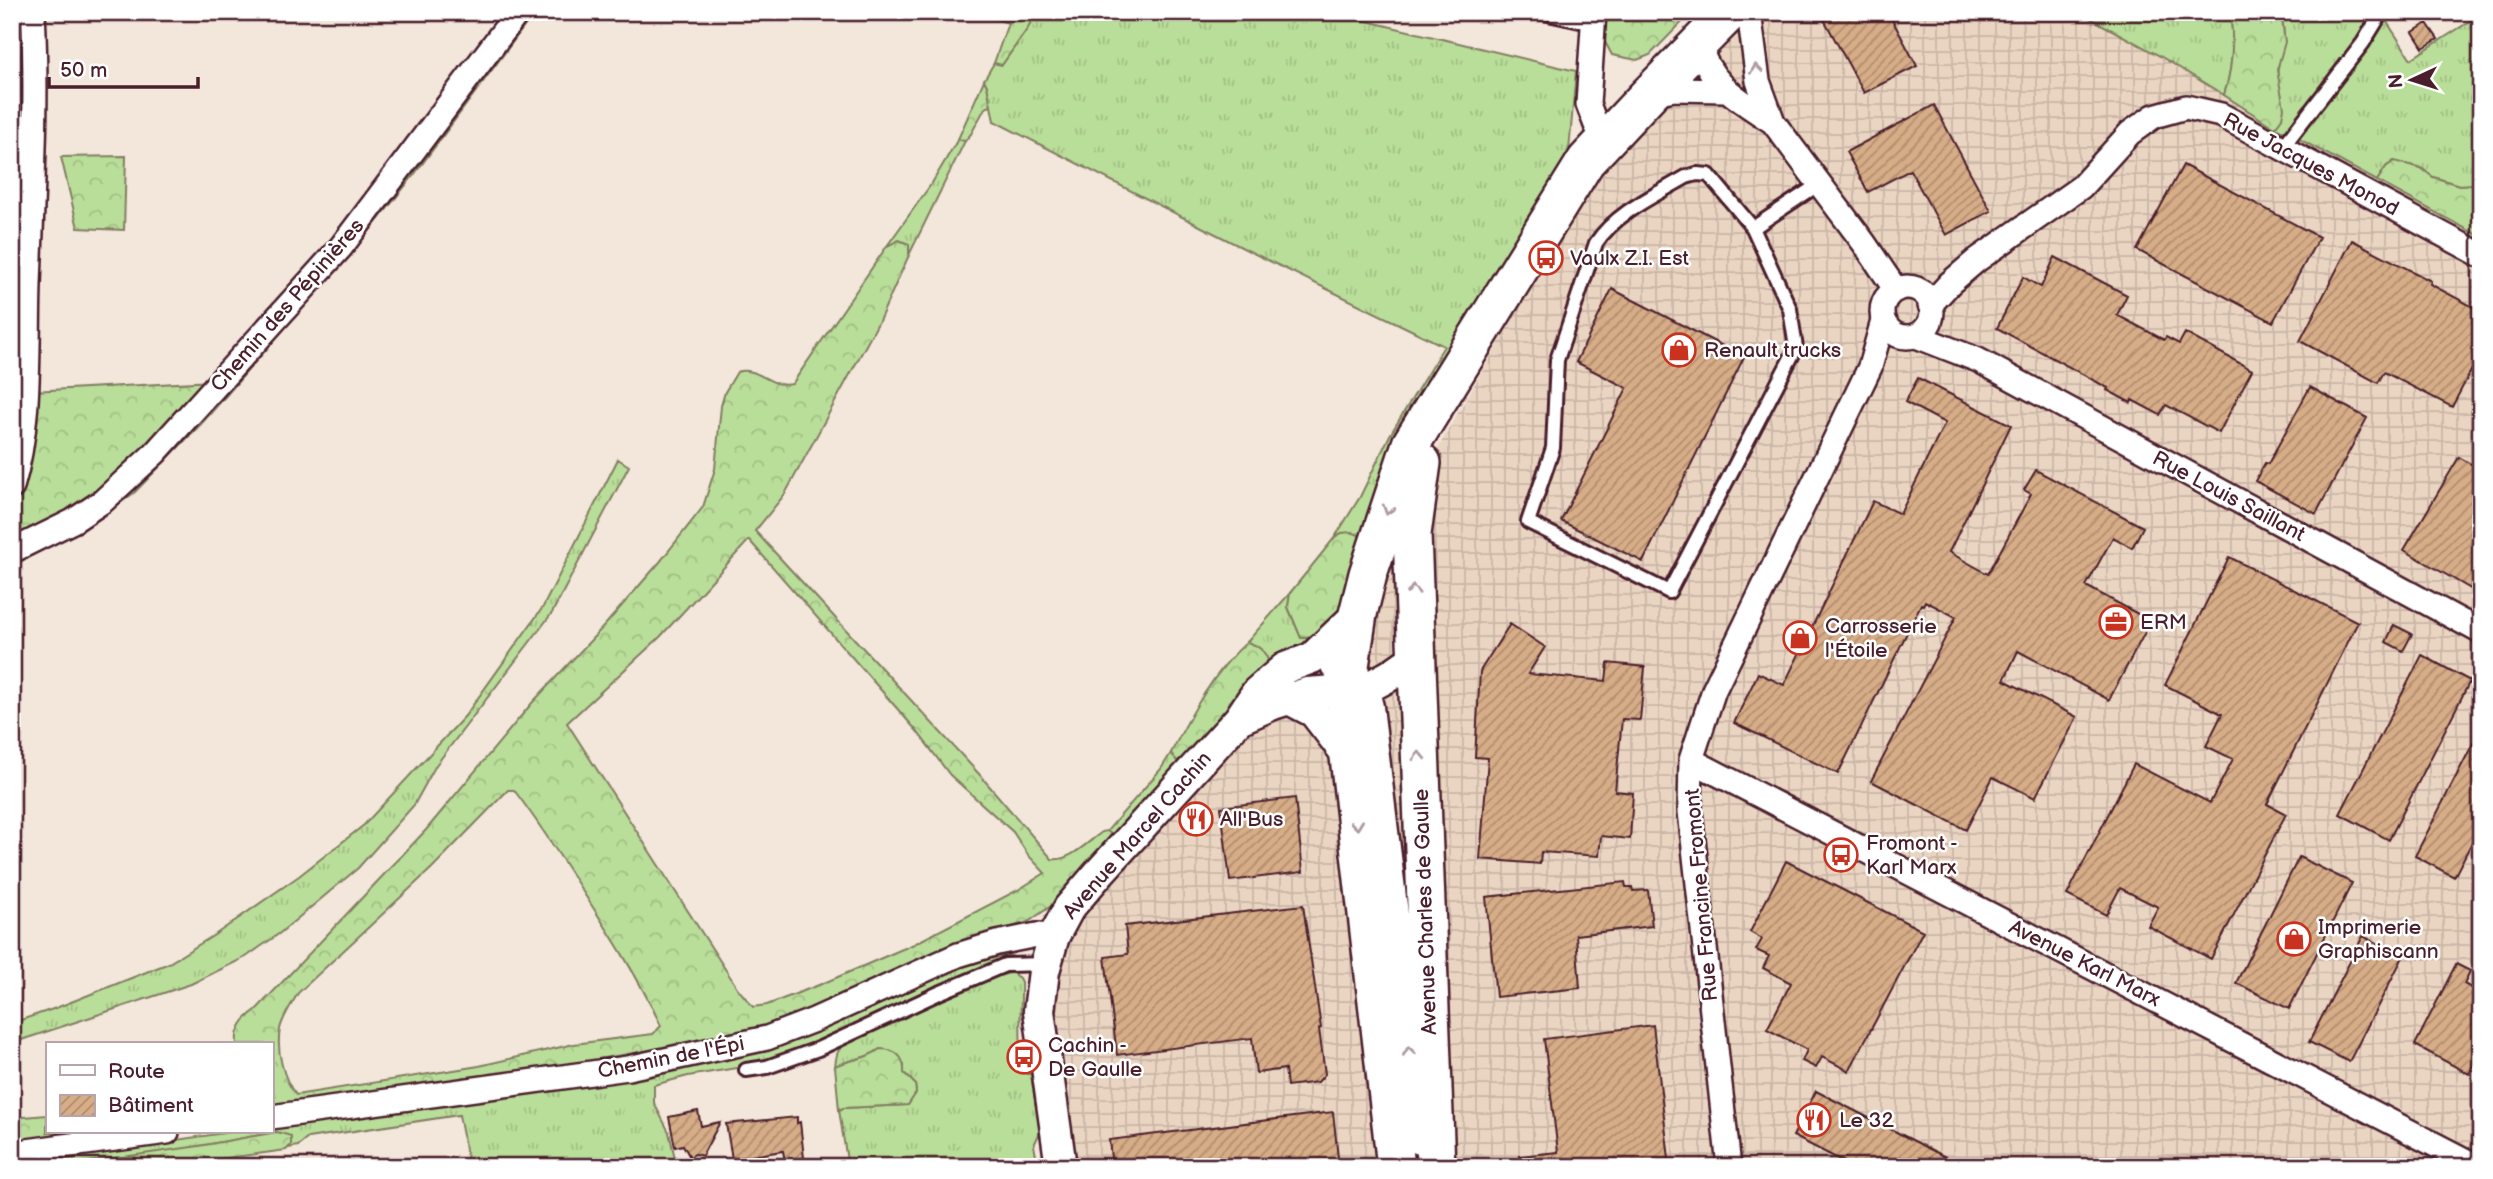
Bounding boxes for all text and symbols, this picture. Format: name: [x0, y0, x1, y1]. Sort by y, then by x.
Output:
scale bar: [49, 46, 198, 90]
north arrow: [2378, 46, 2448, 116]
text: 50 m: [60, 58, 107, 83]
one-way arrow: [1749, 63, 1764, 74]
text: N: [2385, 73, 2409, 89]
street label: Rue Jacques Monod: [2219, 107, 2403, 221]
street label: Chemin des Pépinières: [205, 214, 369, 397]
bus stop icon: Vaulx Z.I. Est: [1527, 239, 1565, 277]
place label: Vaulx Z.I. Est: [1570, 246, 1690, 271]
shop icon: Renault trucks: [1660, 331, 1698, 369]
place label: Renault trucks: [1704, 338, 1841, 363]
street label: Rue Louis Saillant: [2148, 446, 2310, 547]
one-way arrow: [1382, 504, 1397, 516]
one-way arrow: [1405, 584, 1421, 594]
office icon: ERM: [2097, 603, 2135, 641]
place label: ERM: [2140, 610, 2187, 635]
place label: Carrosserie l'Étoile: [1825, 614, 1937, 663]
shop icon: Carrosserie l'Étoile: [1781, 619, 1819, 657]
street label: Avenue Marcel Cachin: [1058, 747, 1217, 924]
one-way arrow: [1411, 750, 1426, 761]
street label: Rue Francine Fromont: [1680, 787, 1723, 1002]
street label: Avenue Charles de Gaulle: [1409, 788, 1442, 1036]
restaurant icon: All'Bus: [1177, 800, 1215, 838]
place label: All'Bus: [1220, 807, 1283, 832]
one-way arrow: [1349, 819, 1364, 830]
place label: Fromont - Karl Marx: [1866, 831, 1958, 880]
bus stop icon: Fromont - Karl Marx: [1822, 836, 1860, 874]
street label: Avenue Karl Marx: [2005, 914, 2165, 1012]
place label: Imprimerie Graphiscann: [2318, 915, 2439, 964]
shop icon: Imprimerie Graphiscann: [2275, 920, 2313, 958]
street label: Chemin de l'Épi: [596, 1031, 747, 1084]
place label: Cachin - De Gaulle: [1048, 1033, 1142, 1082]
bus stop icon: Cachin - De Gaulle: [1005, 1038, 1043, 1076]
legend: [46, 1042, 273, 1134]
one-way arrow: [1402, 1045, 1417, 1056]
text: Route: [108, 1059, 165, 1084]
text: Bâtiment: [108, 1093, 194, 1118]
restaurant icon: Le 32: [1795, 1101, 1833, 1139]
place label: Le 32: [1839, 1108, 1894, 1133]

